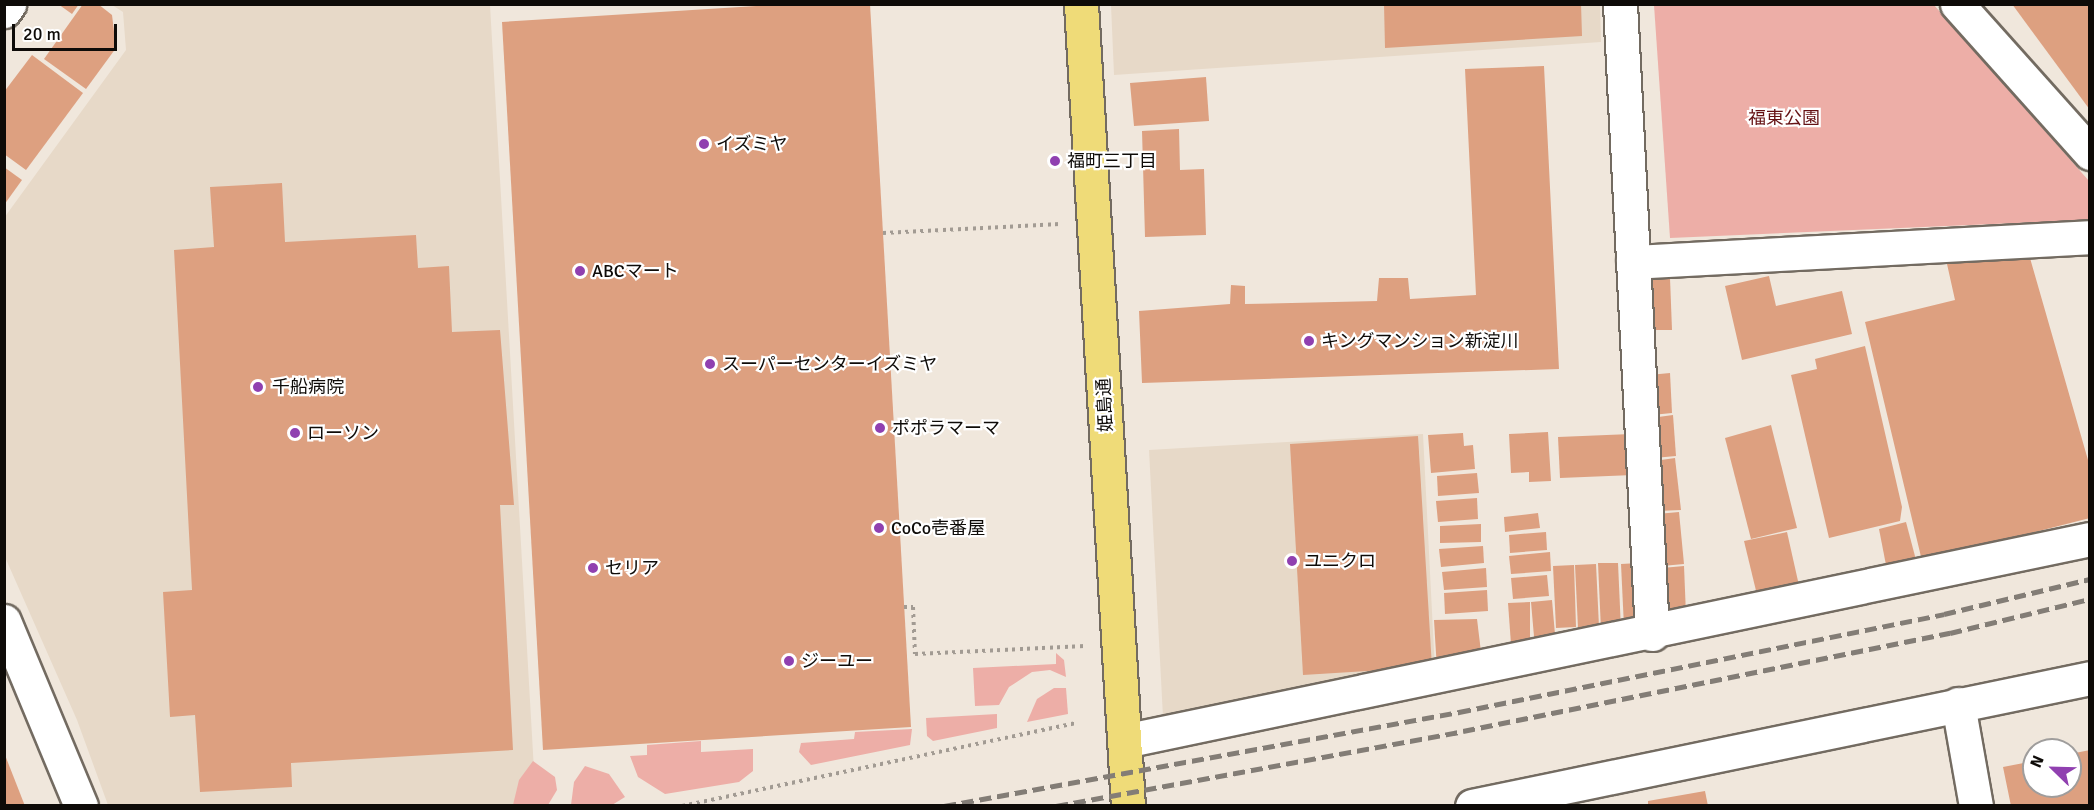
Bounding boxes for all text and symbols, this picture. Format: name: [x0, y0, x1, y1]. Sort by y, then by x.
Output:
scale bar: [15, 12, 120, 50]
text: 20 m: [23, 23, 61, 45]
park label: 福東公園: [1748, 107, 1820, 129]
place label: イズミヤ: [716, 133, 788, 155]
marker: イズミヤ: [697, 137, 711, 151]
place label: 福町三丁目: [1067, 150, 1157, 172]
marker: 福町三丁目: [1048, 154, 1062, 168]
place label: ABCマート: [592, 260, 679, 282]
marker: ABCマート: [573, 264, 587, 278]
place label: キングマンション新淀川: [1321, 330, 1519, 352]
marker: キングマンション新淀川: [1302, 334, 1316, 348]
place label: スーパーセンターイズミヤ: [722, 353, 938, 375]
marker: スーパーセンターイズミヤ: [703, 357, 717, 371]
place label: 千船病院: [272, 376, 344, 398]
street label: 姫島通: [1093, 377, 1117, 433]
marker: 千船病院: [249, 378, 267, 396]
place label: ポポラマーマ: [892, 417, 1000, 439]
marker: ポポラマーマ: [873, 421, 887, 435]
place label: ローソン: [307, 422, 379, 444]
marker: ローソン: [288, 426, 302, 440]
place label: CoCo壱番屋: [891, 517, 985, 539]
marker: CoCo壱番屋: [872, 521, 886, 535]
place label: ユニクロ: [1304, 550, 1376, 572]
marker: ユニクロ: [1285, 554, 1299, 568]
place label: セリア: [605, 557, 659, 579]
marker: セリア: [586, 561, 600, 575]
place label: ジーユー: [801, 650, 873, 672]
marker: ジーユー: [782, 654, 796, 668]
north arrow: [2022, 738, 2082, 798]
text: N: [2026, 753, 2049, 771]

